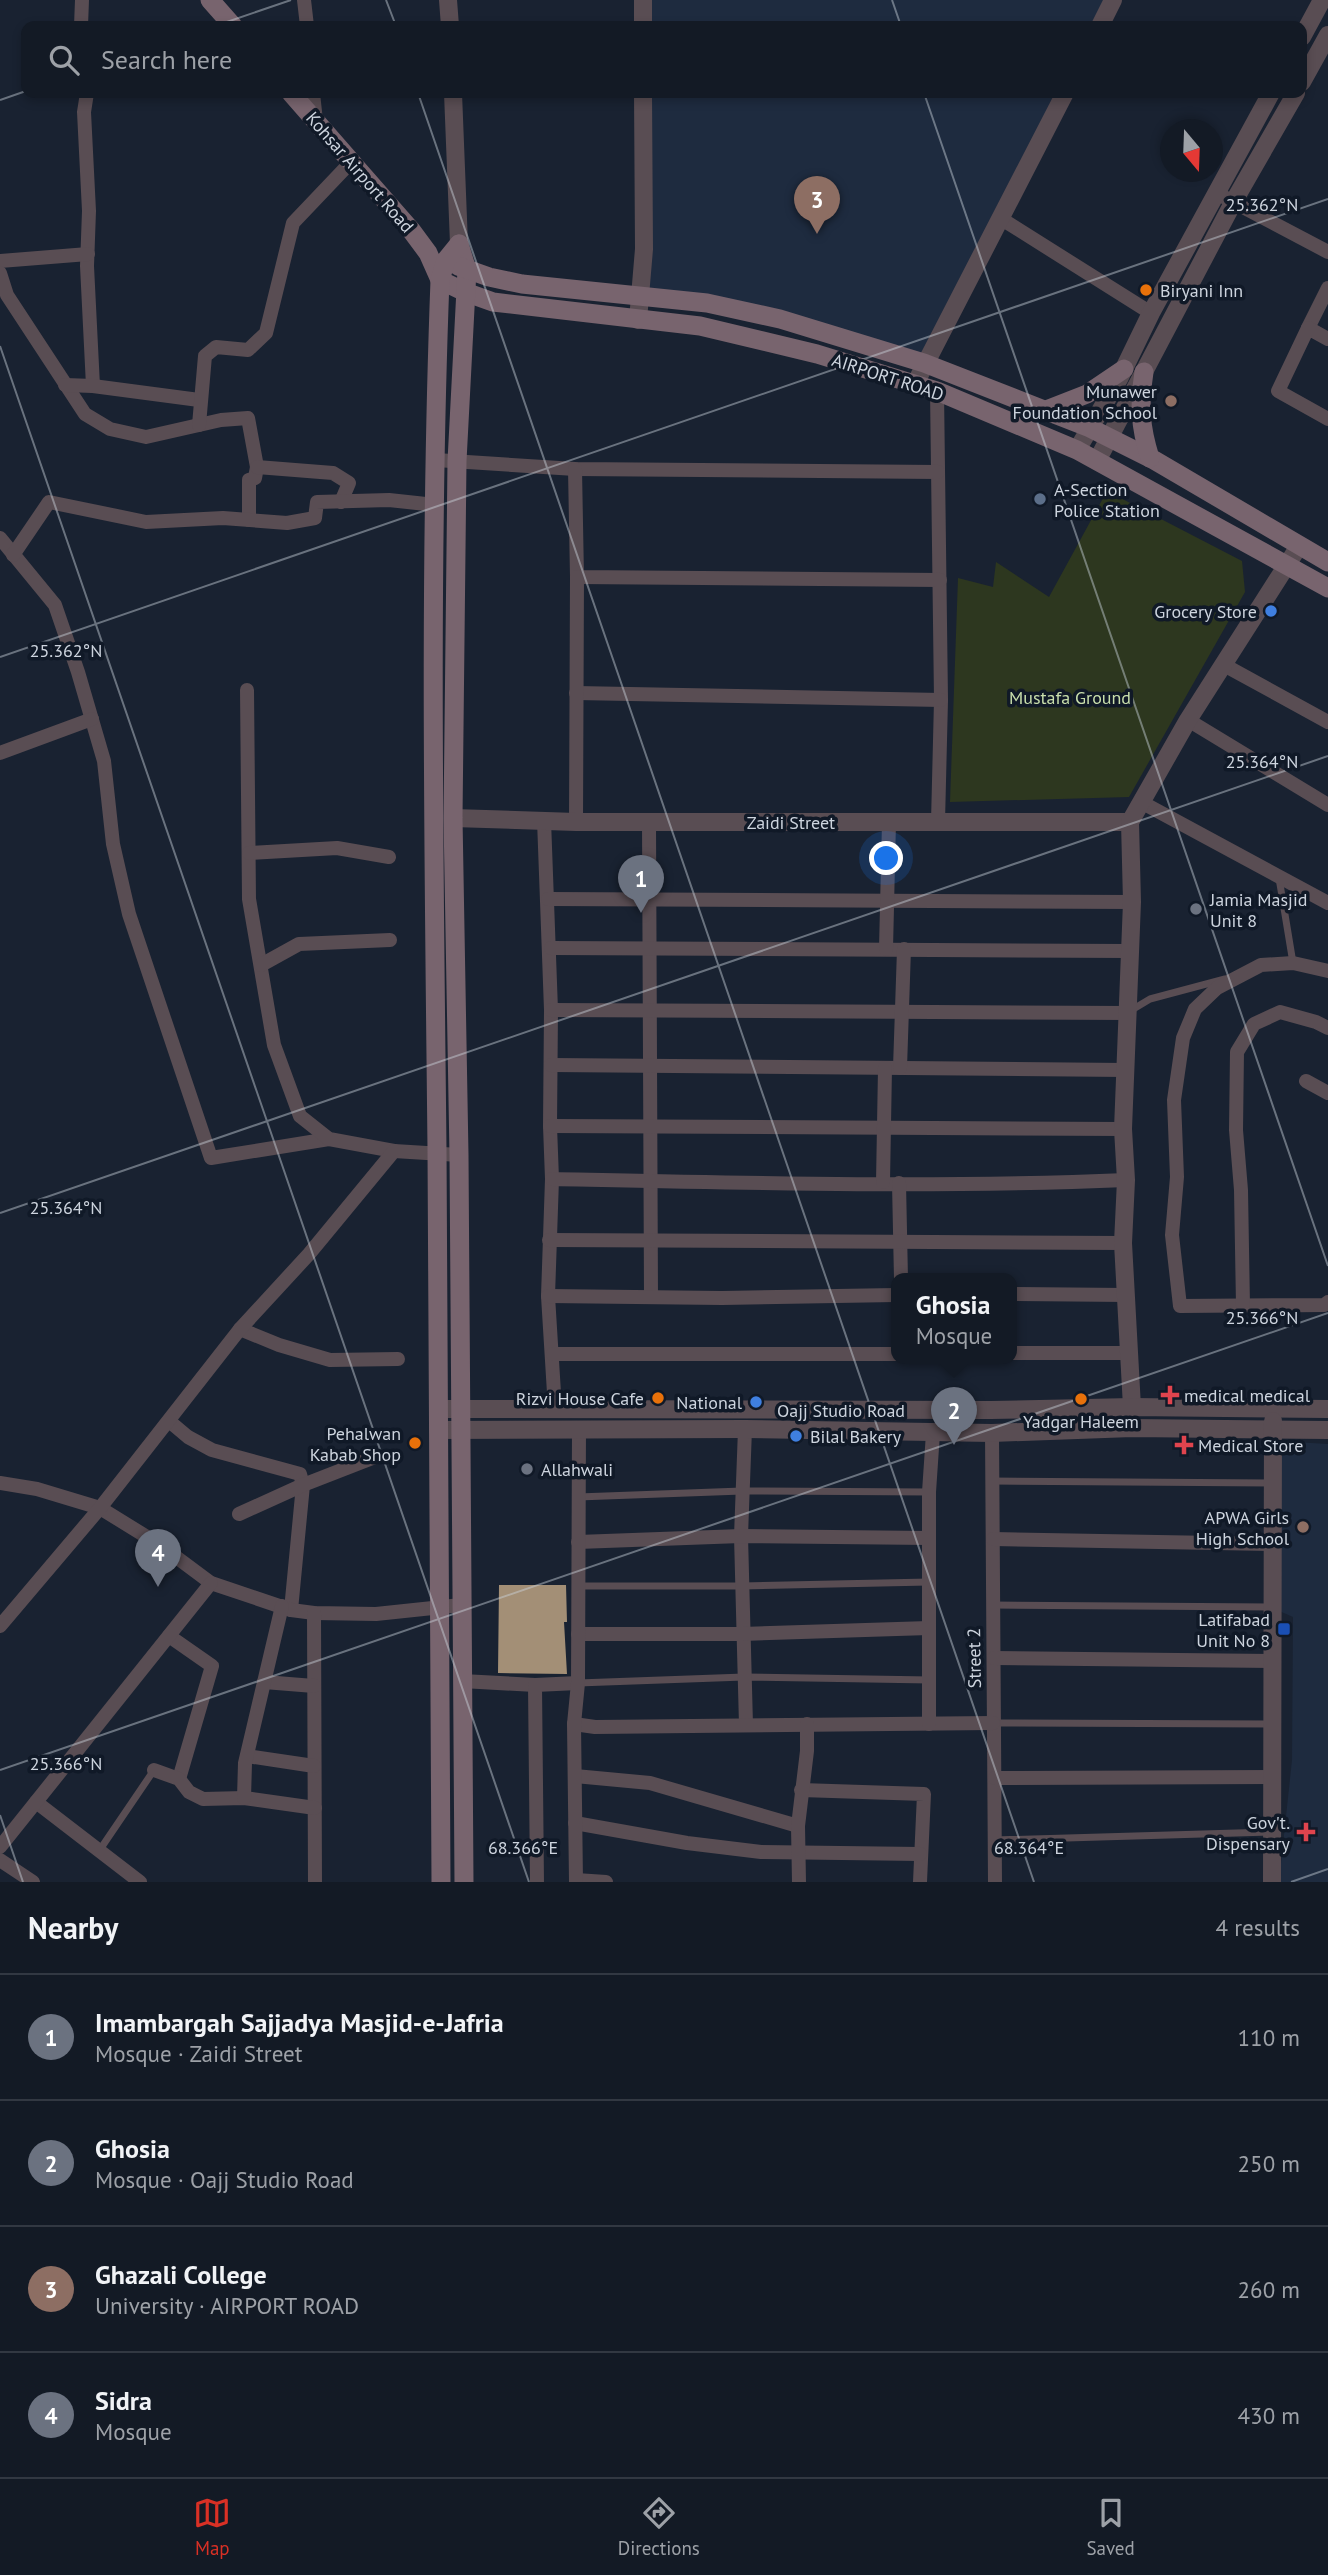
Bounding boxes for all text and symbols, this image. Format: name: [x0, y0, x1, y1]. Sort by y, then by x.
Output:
search box: [21, 21, 1307, 98]
icon: search: [45, 41, 83, 79]
text: Search here: [101, 43, 232, 76]
street label: Kohsar Airport Road: [301, 107, 419, 237]
north arrow: [1160, 119, 1223, 182]
pin: 3: [794, 176, 840, 234]
text: 25.362°N: [1226, 193, 1298, 216]
place label: Biryani Inn: [1160, 279, 1243, 302]
marker: Biryani Inn: [1138, 282, 1154, 298]
street label: AIRPORT ROAD: [829, 348, 947, 406]
place label: Munawer Foundation School: [1013, 380, 1158, 424]
marker: Munawer Foundation School: [1163, 393, 1179, 409]
place label: A-Section Police Station: [1054, 478, 1160, 522]
marker: A-Section Police Station: [1032, 491, 1048, 507]
place label: Grocery Store: [1154, 600, 1257, 623]
marker: Grocery Store: [1263, 603, 1279, 619]
text: 25.362°N: [30, 639, 102, 662]
park label: Mustafa Ground: [1009, 686, 1131, 709]
text: 25.364°N: [1226, 750, 1298, 773]
street label: Zaidi Street: [747, 811, 835, 834]
your location: [869, 841, 903, 875]
pin: 1: [618, 855, 664, 913]
place label: Jamia Masjid Unit 8: [1209, 888, 1307, 932]
marker: Jamia Masjid Unit 8: [1188, 901, 1204, 917]
text: 25.364°N: [30, 1196, 102, 1219]
popup: [891, 1273, 1017, 1364]
text: Ghosia: [916, 1288, 991, 1321]
text: 25.366°N: [1226, 1306, 1298, 1329]
text: Mosque: [916, 1321, 992, 1350]
place label: medical medical: [1184, 1384, 1311, 1407]
place label: Rizvi House Cafe: [516, 1387, 644, 1410]
pin: 2: [931, 1387, 977, 1445]
marker: medical medical: [1162, 1387, 1178, 1403]
marker: Rizvi House Cafe: [650, 1390, 666, 1406]
place label: National: [676, 1391, 743, 1414]
marker: Yadgar Haleem: [1073, 1391, 1089, 1407]
marker: National: [748, 1394, 764, 1410]
street label: Oajj Studio Road: [777, 1399, 905, 1422]
place label: Yadgar Haleem: [1023, 1410, 1139, 1433]
place label: Pehalwan Kabab Shop: [310, 1422, 401, 1466]
place label: Bilal Bakery: [810, 1425, 902, 1448]
marker: Bilal Bakery: [788, 1428, 804, 1444]
place label: Medical Store: [1198, 1434, 1303, 1457]
marker: Pehalwan Kabab Shop: [407, 1435, 423, 1451]
marker: Medical Store: [1176, 1437, 1192, 1453]
place label: Allahwali: [541, 1458, 613, 1481]
marker: Allahwali: [519, 1461, 535, 1477]
place label: APWA Girls High School: [1196, 1506, 1290, 1550]
marker: APWA Girls High School: [1295, 1519, 1311, 1535]
pin: 4: [135, 1529, 181, 1587]
place label: Latifabad Unit No 8: [1196, 1608, 1270, 1652]
marker: Latifabad Unit No 8: [1276, 1621, 1292, 1637]
street label: Street 2: [962, 1628, 986, 1688]
text: 25.366°N: [30, 1752, 102, 1775]
place label: Gov't. Dispensary: [1206, 1811, 1291, 1855]
marker: Gov't. Dispensary: [1296, 1822, 1316, 1842]
text: 68.366°E: [488, 1836, 558, 1859]
text: 68.364°E: [994, 1836, 1064, 1859]
text: Nearby: [28, 1908, 118, 1947]
text: 4 results: [1216, 1913, 1300, 1942]
text: Imambargah Sajjadya Masjid-e-Jafria: [95, 2006, 504, 2039]
text: 1: [44, 2023, 58, 2052]
text: 110 m: [1238, 2023, 1300, 2052]
text: Mosque · Zaidi Street: [95, 2039, 303, 2068]
text: Ghosia: [95, 2132, 170, 2165]
text: 2: [44, 2149, 58, 2178]
text: 250 m: [1238, 2149, 1300, 2178]
text: Mosque · Oajj Studio Road: [95, 2165, 354, 2194]
text: Ghazali College: [95, 2258, 267, 2291]
text: 3: [44, 2275, 58, 2304]
text: 260 m: [1238, 2275, 1300, 2304]
text: University · AIRPORT ROAD: [95, 2291, 359, 2320]
text: Sidra: [95, 2384, 152, 2417]
text: 4: [44, 2401, 58, 2430]
text: 430 m: [1238, 2401, 1300, 2430]
text: Mosque: [95, 2417, 172, 2446]
tab: Map: [193, 2494, 231, 2560]
tab: Directions: [618, 2494, 700, 2560]
tab: Saved: [1086, 2494, 1135, 2560]

